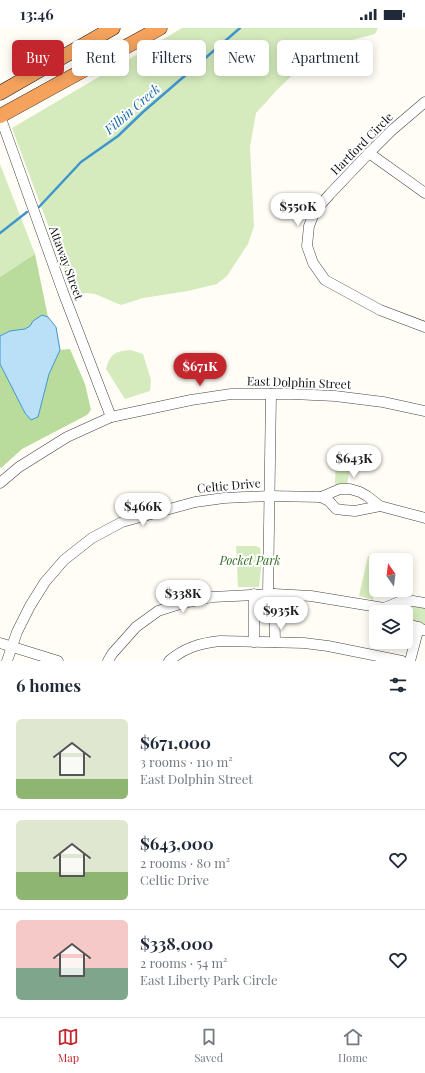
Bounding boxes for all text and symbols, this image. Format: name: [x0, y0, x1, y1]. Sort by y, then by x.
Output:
text: 13:46: [20, 4, 54, 24]
chip: Buy: [12, 40, 64, 76]
chip: Rent: [72, 40, 129, 76]
chip: Filters: [137, 40, 206, 76]
chip: New: [214, 40, 269, 76]
chip: Apartment: [277, 40, 373, 76]
water label: Filbin Creek: [100, 80, 163, 138]
street label: Hartford Circle: [327, 109, 396, 178]
pin: $550K: [270, 193, 326, 227]
text: $550K: [279, 197, 317, 214]
street label: Attaway Street: [46, 223, 88, 303]
pin: $671K: [172, 353, 228, 387]
text: $671K: [183, 357, 217, 374]
street label: East Dolphin Street: [247, 372, 352, 392]
pin: $643K: [326, 445, 382, 479]
text: $643K: [335, 449, 373, 466]
street label: Celtic Drive: [196, 474, 261, 496]
pin: $466K: [115, 493, 171, 527]
text: $466K: [124, 497, 162, 514]
park label: Pocket Park: [219, 552, 280, 568]
north arrow: [369, 553, 413, 597]
map controls: [369, 553, 413, 649]
pin: $338K: [155, 580, 211, 614]
text: $338K: [165, 584, 201, 601]
pin: $935K: [253, 597, 309, 631]
text: $935K: [263, 601, 299, 618]
button: layers: [369, 605, 413, 649]
text: 6 homes: [16, 674, 81, 696]
icon: filters: [387, 674, 409, 696]
text: $671,000: [140, 731, 211, 753]
icon: home: [48, 735, 96, 783]
icon: heart: [387, 748, 409, 770]
text: 3 rooms · 110 m²: [140, 753, 233, 770]
text: East Dolphin Street: [140, 770, 253, 787]
text: $643,000: [140, 832, 214, 854]
icon: home: [48, 836, 96, 884]
icon: heart: [387, 849, 409, 871]
text: 2 rooms · 80 m²: [140, 854, 230, 871]
text: Celtic Drive: [140, 871, 209, 888]
text: $338,000: [140, 932, 213, 954]
icon: home: [48, 936, 96, 984]
icon: heart: [387, 949, 409, 971]
text: 2 rooms · 54 m²: [140, 954, 228, 971]
text: East Liberty Park Circle: [140, 971, 278, 988]
tab: Map: [57, 1026, 79, 1065]
tab: Saved: [194, 1026, 223, 1065]
tab: Home: [338, 1026, 367, 1065]

